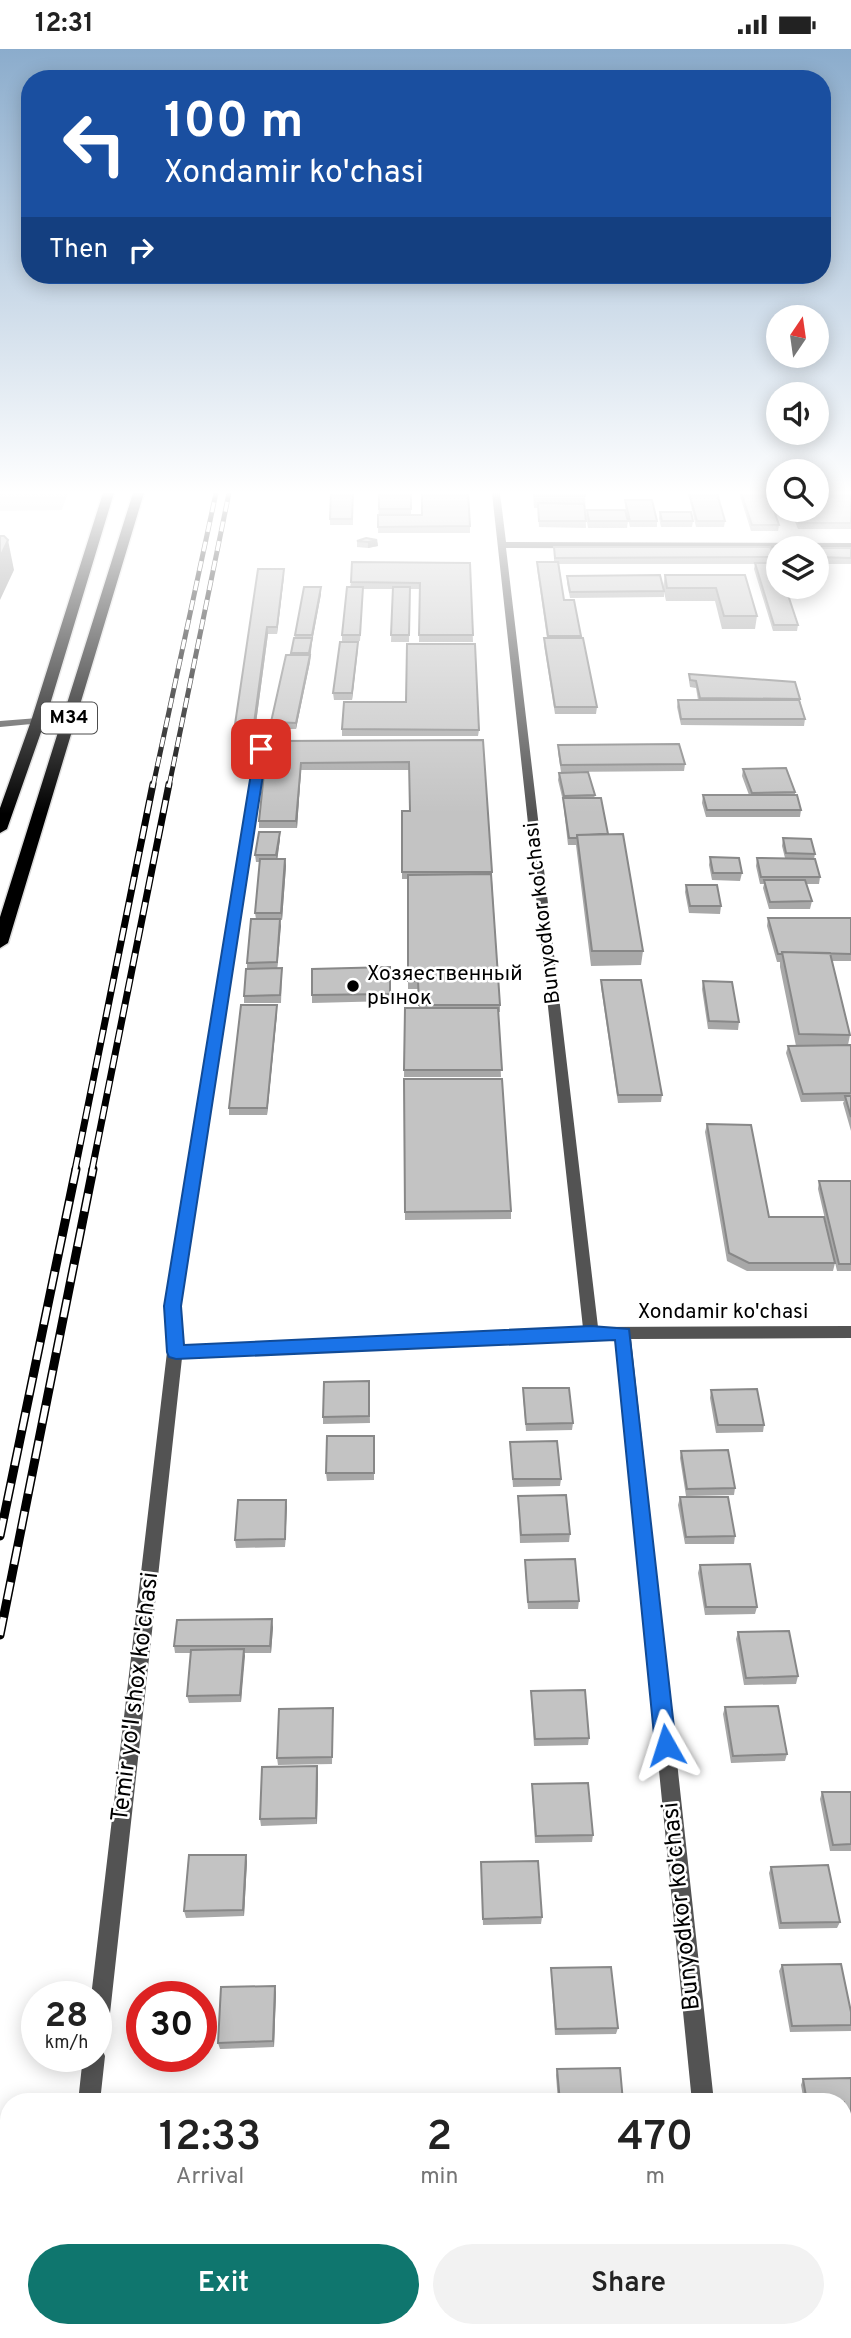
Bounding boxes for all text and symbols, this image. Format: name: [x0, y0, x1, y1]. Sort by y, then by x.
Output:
text: 12:31: [35, 8, 94, 41]
text: 100 m: [164, 93, 303, 155]
icon: left: [49, 98, 140, 189]
text: Xondamir ko'chasi: [164, 154, 424, 194]
icon: right: [122, 231, 160, 269]
text: Then: [49, 234, 108, 267]
north arrow: [766, 305, 830, 367]
map controls: [766, 305, 829, 599]
button: sound: [766, 382, 829, 445]
button: search: [766, 459, 829, 522]
button: layers: [766, 536, 829, 599]
road number: M34: [41, 703, 97, 733]
pin: [231, 719, 291, 779]
icon: arrive: [242, 730, 280, 768]
street label: Bunyodkor ko'chasi: [518, 821, 568, 1005]
place label: Хозяественный рынок: [367, 961, 523, 1012]
marker: Хозяественный рынок: [345, 978, 361, 994]
street label: Xondamir ko'chasi: [638, 1299, 808, 1326]
street label: Temir yo'l shox ko'chasi: [106, 1570, 166, 1824]
position arrow: [629, 1708, 703, 1782]
street label: Bunyodkor ko'chasi: [656, 1800, 708, 2012]
speed limit sign: 30: [126, 1981, 217, 2072]
text: 28: [45, 1995, 88, 2039]
text: km/h: [45, 2032, 88, 2055]
text: 12:33: [159, 2112, 261, 2165]
text: 2: [426, 2112, 452, 2165]
text: 470: [617, 2112, 693, 2165]
text: Arrival: [176, 2163, 244, 2192]
text: min: [420, 2163, 458, 2192]
text: m: [645, 2163, 665, 2192]
button: Exit: [28, 2244, 419, 2324]
button: Share: [433, 2244, 824, 2324]

